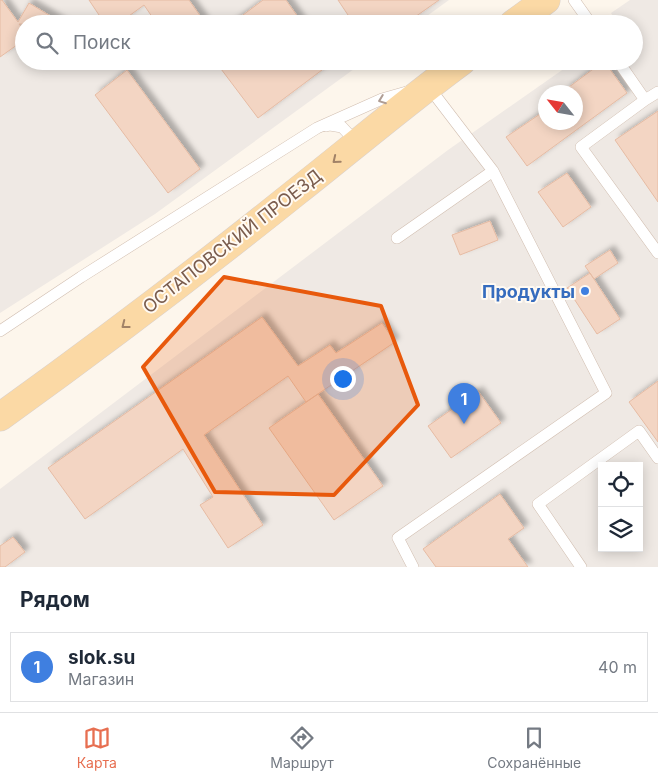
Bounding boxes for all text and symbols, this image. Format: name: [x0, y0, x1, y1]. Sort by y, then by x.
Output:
search box: [15, 15, 643, 70]
icon: search: [33, 29, 61, 57]
text: Поиск: [73, 31, 131, 54]
north arrow: [538, 85, 583, 130]
one-way arrow: [378, 94, 386, 104]
one-way arrow: [333, 155, 342, 163]
street label: ОСТАПОВСКИЙ ПРОЕЗД: [138, 164, 326, 317]
place label: Продукты: [482, 281, 575, 302]
marker: Продукты: [579, 285, 591, 297]
one-way arrow: [122, 319, 131, 327]
your location: [330, 366, 356, 392]
pin: 1: [448, 383, 480, 424]
map controls: [598, 462, 643, 552]
button: locate: [598, 462, 643, 507]
button: layers: [598, 507, 643, 552]
text: Рядом: [20, 587, 90, 612]
text: slok.su: [68, 646, 135, 669]
text: 1: [34, 657, 40, 677]
text: 40 m: [598, 657, 637, 677]
text: Магазин: [68, 669, 134, 689]
tab: Карта: [77, 724, 117, 771]
tab: Маршрут: [270, 724, 334, 771]
tab: Сохранённые: [487, 724, 581, 771]

